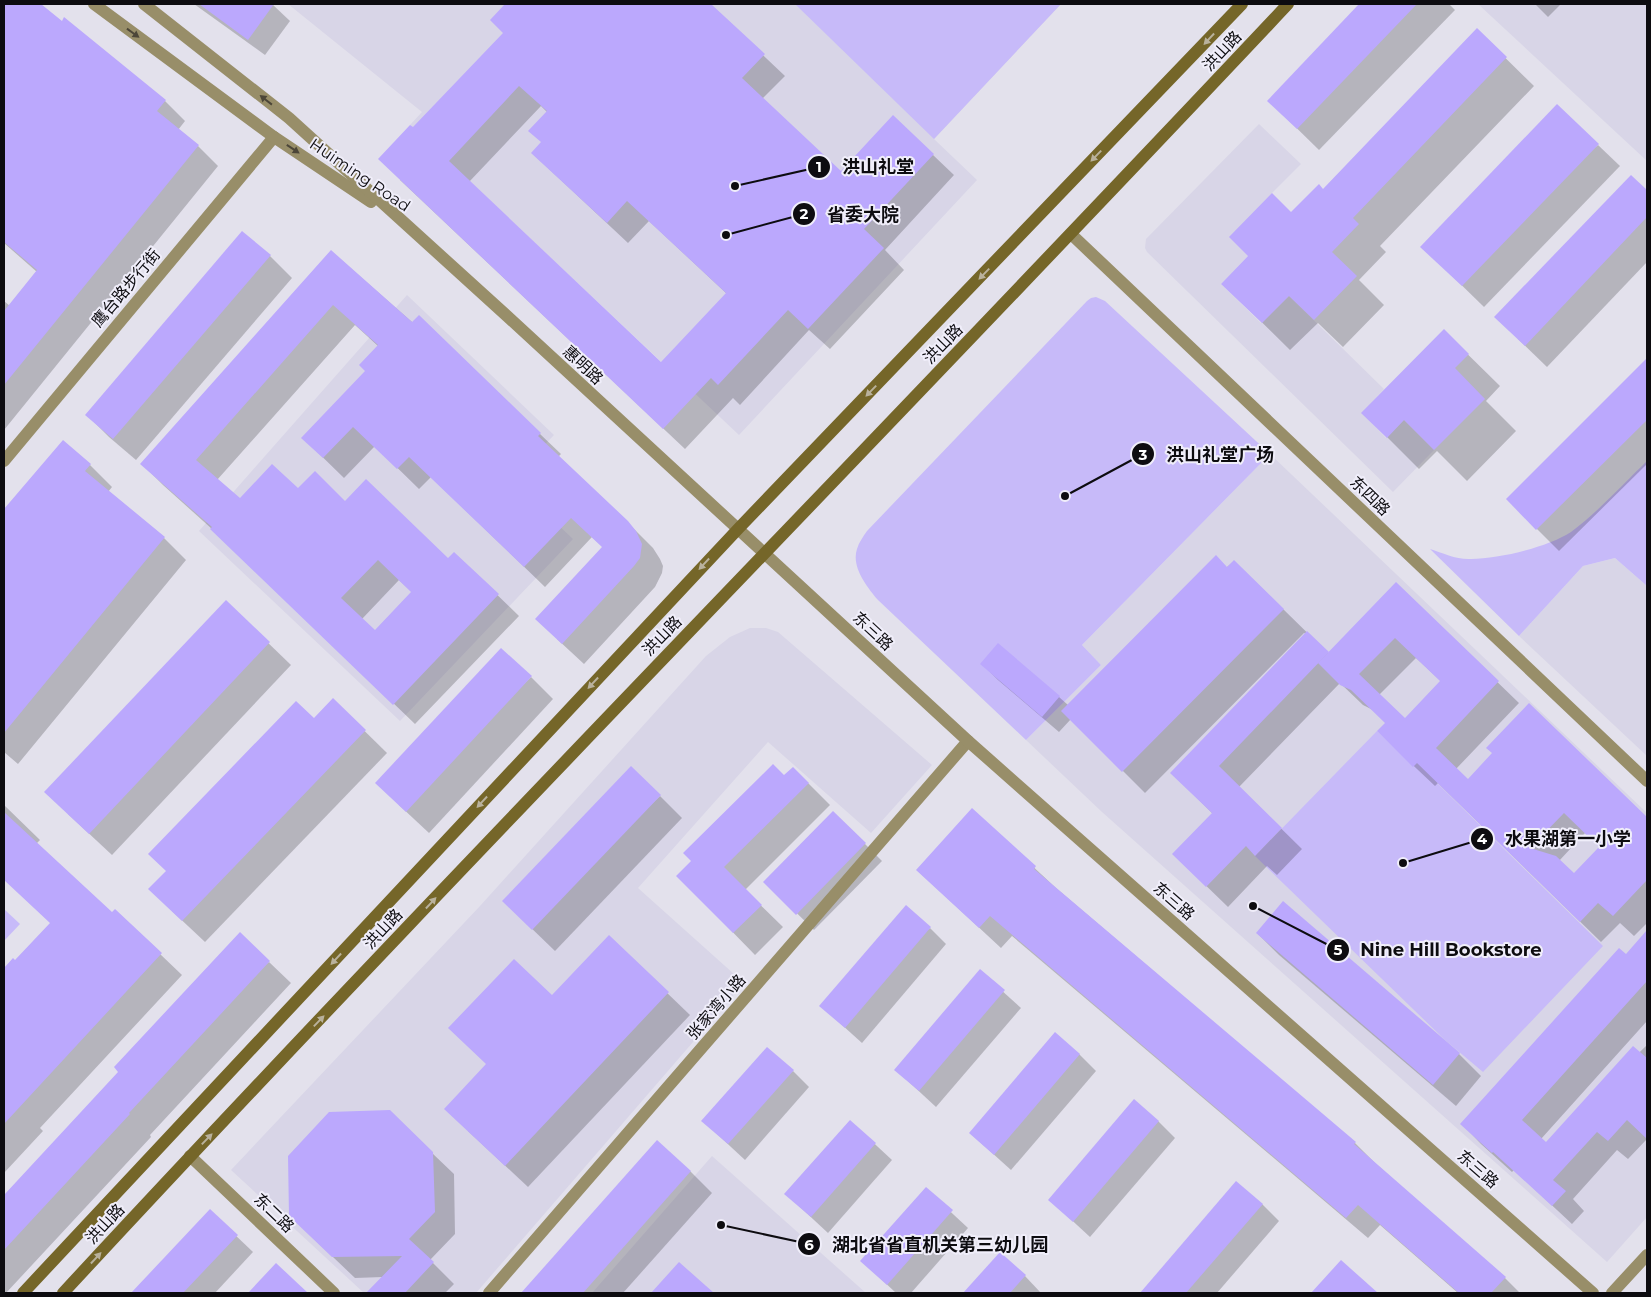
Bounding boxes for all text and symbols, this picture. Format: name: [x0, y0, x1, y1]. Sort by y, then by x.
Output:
street label: 洪山路: [1199, 27, 1245, 75]
one-way arrow: [127, 28, 140, 38]
one-way arrow: [1203, 33, 1215, 45]
one-way arrow: [260, 94, 273, 105]
street label: Huiming Road: [306, 134, 414, 216]
one-way arrow: [286, 144, 300, 154]
callout: 洪山礼堂: [807, 150, 924, 183]
one-way arrow: [1090, 150, 1102, 162]
text: 洪山礼堂: [842, 156, 914, 178]
text: 1: [816, 157, 822, 176]
callout: 省委大院: [792, 198, 909, 231]
text: 2: [800, 204, 809, 223]
text: 省委大院: [827, 204, 899, 226]
street label: 鹰台路步行街: [88, 245, 164, 331]
one-way arrow: [978, 267, 990, 279]
street label: 洪山路: [919, 320, 967, 368]
street label: 惠明路: [559, 342, 607, 388]
one-way arrow: [865, 384, 877, 396]
callout: 洪山礼堂广场: [1131, 438, 1284, 471]
text: 洪山礼堂广场: [1166, 444, 1274, 466]
text: 3: [1138, 445, 1148, 464]
street label: 东四路: [1346, 472, 1394, 520]
one-way arrow: [698, 558, 710, 570]
street label: 东三路: [849, 608, 897, 654]
street label: 洪山路: [638, 612, 686, 660]
one-way arrow: [587, 677, 599, 689]
one-way arrow: [476, 795, 488, 807]
callout: 水果湖第一小学: [1470, 823, 1641, 856]
text: 水果湖第一小学: [1505, 828, 1631, 850]
text: 4: [1477, 829, 1488, 848]
street label: 东三路: [1150, 878, 1198, 924]
one-way arrow: [425, 897, 437, 909]
street label: 洪山路: [360, 905, 406, 953]
callout: Nine Hill Bookstore: [1326, 933, 1552, 966]
text: Nine Hill Bookstore: [1360, 939, 1542, 961]
text: 5: [1334, 940, 1343, 959]
one-way arrow: [330, 953, 342, 965]
street label: 张家湾小路: [683, 971, 749, 1043]
one-way arrow: [313, 1015, 325, 1027]
one-way arrow: [201, 1133, 213, 1145]
street label: 东三路: [1454, 1146, 1502, 1192]
street label: 东二路: [250, 1189, 298, 1237]
street label: 洪山路: [82, 1200, 128, 1248]
callout: 湖北省省直机关第三幼儿园: [797, 1228, 1058, 1261]
text: 湖北省省直机关第三幼儿园: [832, 1234, 1048, 1256]
text: 6: [804, 1235, 814, 1254]
one-way arrow: [90, 1252, 102, 1264]

